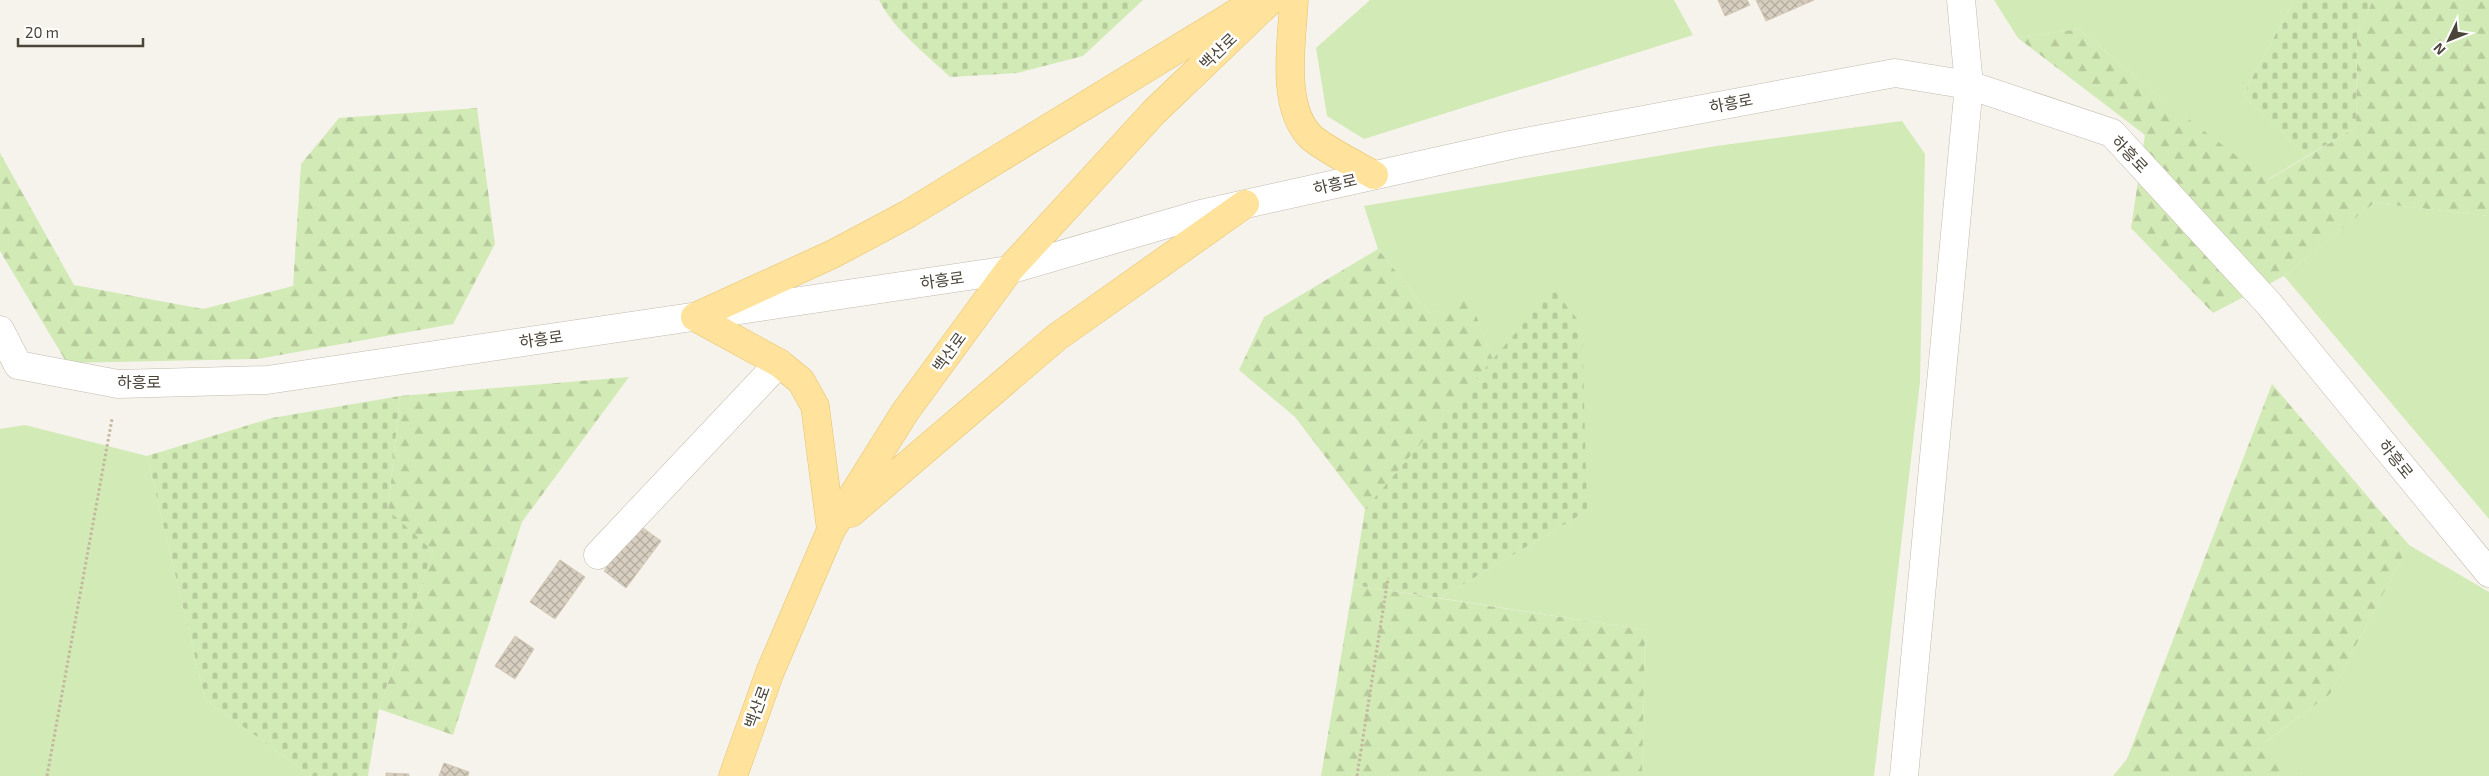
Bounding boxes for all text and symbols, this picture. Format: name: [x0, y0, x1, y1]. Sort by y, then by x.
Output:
scale bar: [18, 15, 142, 47]
north arrow: [2424, 15, 2474, 65]
text: 20 m: [25, 23, 59, 41]
street label: 백산로: [1195, 28, 1240, 73]
text: N: [2429, 40, 2449, 59]
street label: 하흥로: [1707, 89, 1755, 116]
street label: 하흥로: [2108, 131, 2153, 176]
street label: 하흥로: [1311, 169, 1359, 198]
street label: 하흥로: [919, 267, 965, 292]
street label: 하흥로: [518, 326, 564, 351]
street label: 백산로: [928, 328, 969, 375]
street label: 하흥로: [117, 372, 161, 391]
street label: 하흥로: [2375, 436, 2418, 482]
street label: 백산로: [740, 683, 773, 731]

